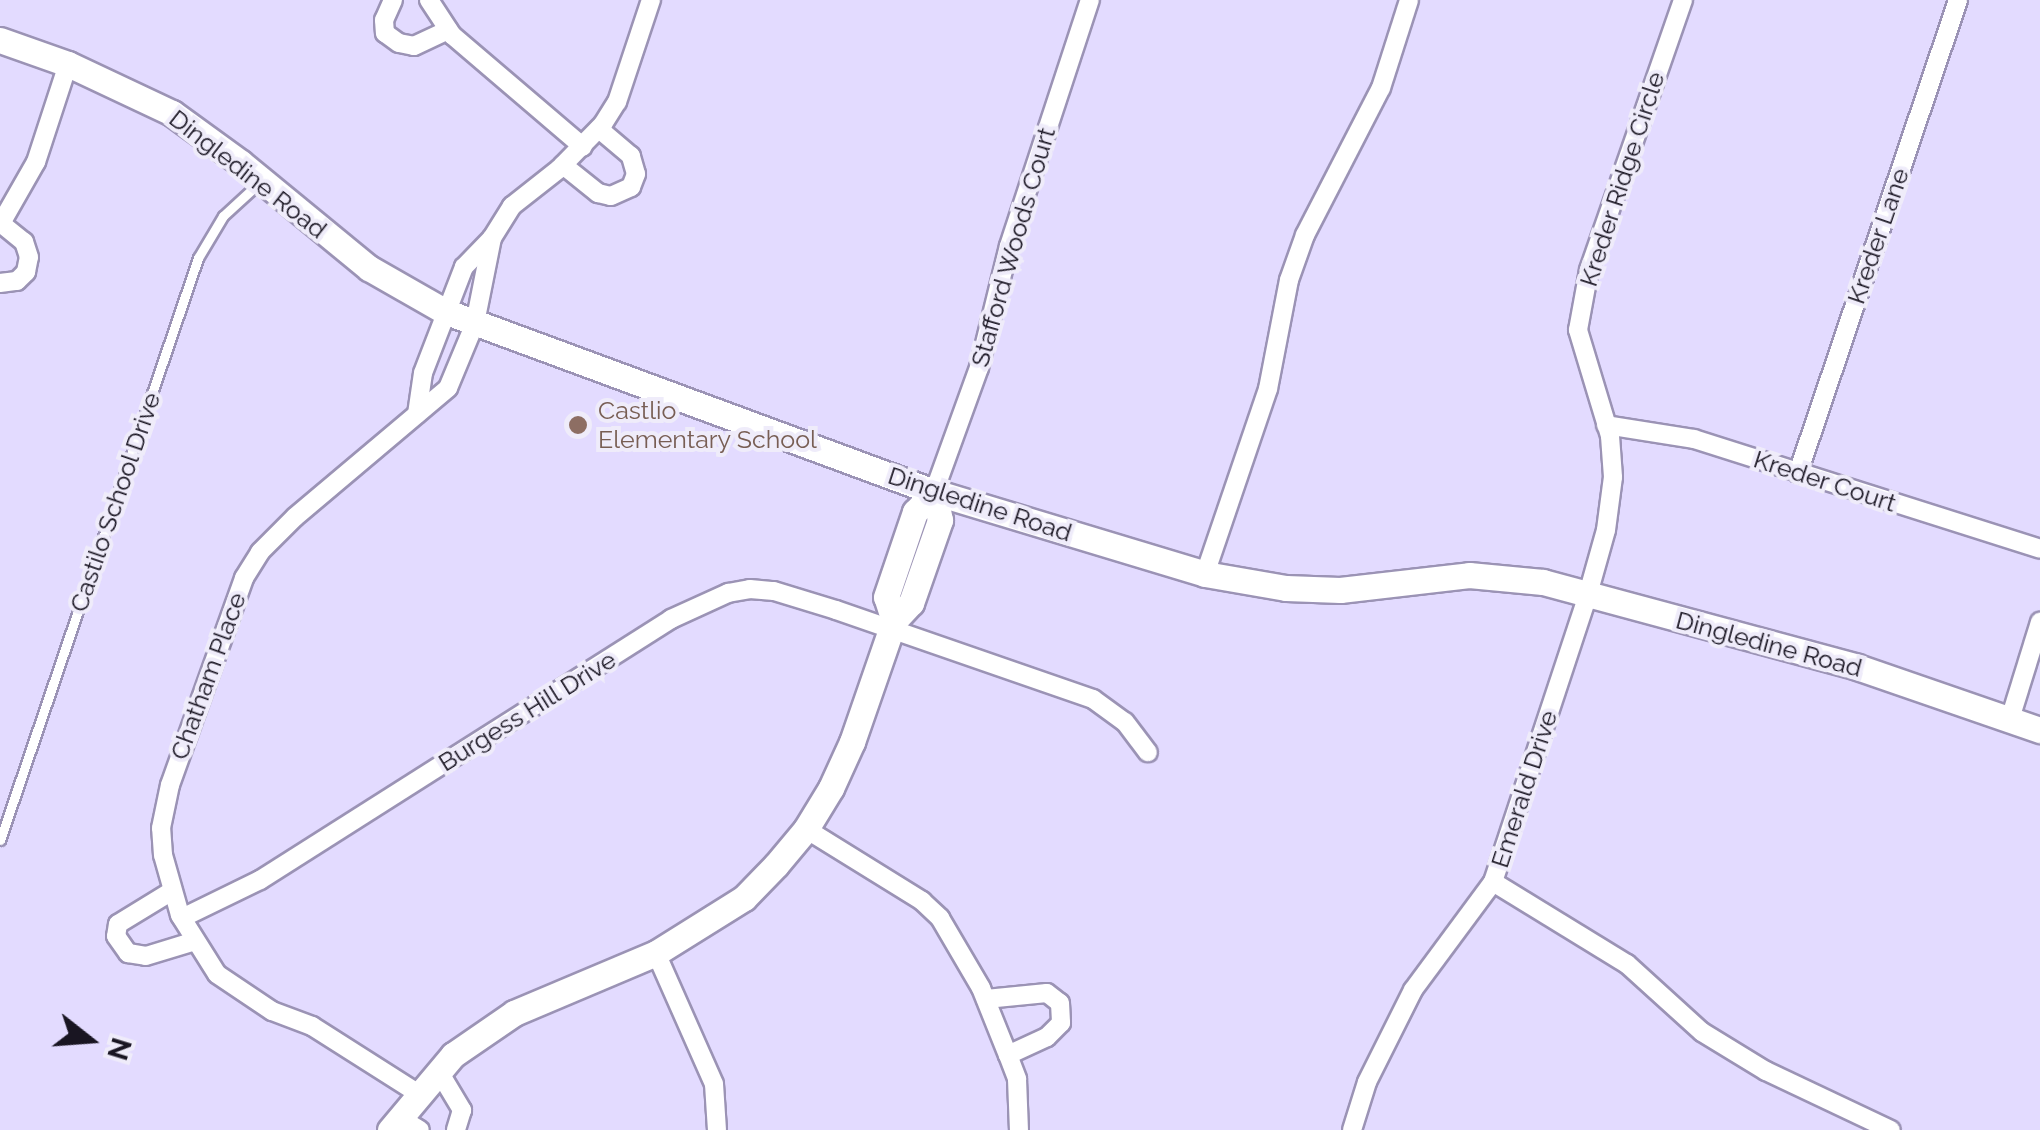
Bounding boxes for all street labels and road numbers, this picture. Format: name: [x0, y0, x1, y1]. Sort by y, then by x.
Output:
street label: Kreder Ridge Circle: [1573, 68, 1671, 290]
street label: Dingledine Road: [163, 103, 333, 245]
street label: Stafford Woods Court: [964, 123, 1062, 371]
street label: Kreder Lane: [1841, 164, 1915, 308]
street label: Castilo School Drive: [63, 388, 167, 616]
street label: Kreder Court: [1750, 444, 1900, 518]
street label: Dingledine Road: [884, 460, 1076, 548]
street label: Chatham Place: [164, 588, 252, 764]
street label: Dingledine Road: [1673, 605, 1865, 683]
street label: Burgess Hill Drive: [433, 644, 621, 778]
street label: Emerald Drive: [1484, 707, 1564, 871]

